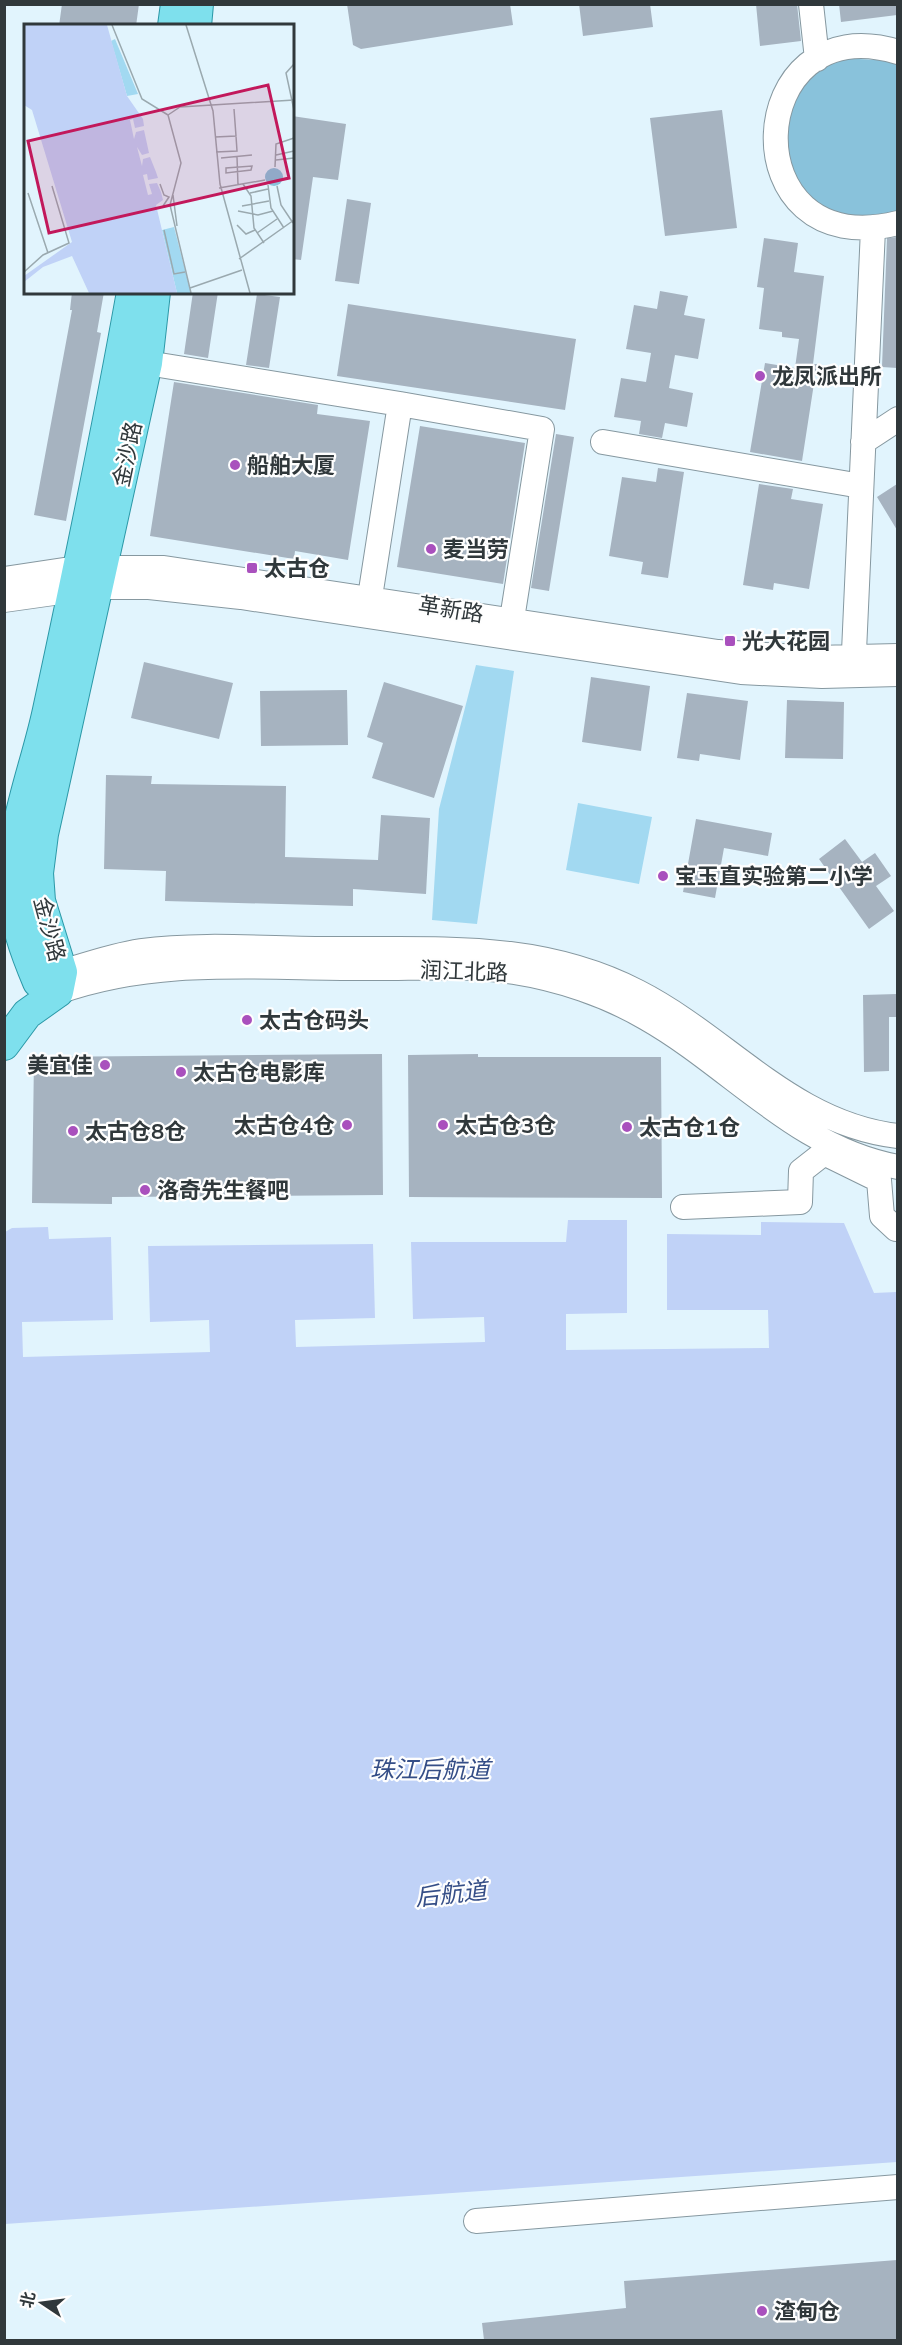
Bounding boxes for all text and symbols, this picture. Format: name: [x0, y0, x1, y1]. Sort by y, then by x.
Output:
inset map: [24, 24, 294, 294]
place label: 龙凤派出所: [772, 362, 882, 390]
marker: 龙凤派出所: [753, 369, 767, 383]
street label: 金沙路: [106, 419, 148, 489]
place label: 船舶大厦: [247, 451, 335, 479]
marker: 船舶大厦: [228, 458, 242, 472]
place label: 麦当劳: [443, 535, 509, 563]
marker: 麦当劳: [424, 542, 438, 556]
place label: 太古仓: [264, 554, 330, 582]
marker: 太古仓: [245, 561, 259, 575]
street label: 革新路: [416, 590, 486, 628]
place label: 光大花园: [742, 627, 830, 655]
marker: 光大花园: [723, 634, 737, 648]
place label: 宝玉直实验第二小学: [675, 862, 873, 890]
marker: 宝玉直实验第二小学: [656, 869, 670, 883]
street label: 金沙路: [28, 893, 72, 965]
street label: 润江北路: [420, 955, 508, 987]
place label: 太古仓码头: [259, 1006, 369, 1034]
marker: 太古仓码头: [240, 1013, 254, 1027]
place label: 美宜佳: [27, 1051, 93, 1079]
marker: 美宜佳: [98, 1058, 112, 1072]
place label: 太古仓电影库: [193, 1058, 325, 1086]
marker: 太古仓电影库: [174, 1065, 188, 1079]
place label: 太古仓4仓: [234, 1111, 335, 1139]
place label: 太古仓3仓: [455, 1111, 556, 1139]
place label: 太古仓1仓: [639, 1113, 740, 1141]
place label: 太古仓8仓: [85, 1117, 186, 1145]
marker: 太古仓4仓: [340, 1118, 354, 1132]
marker: 太古仓3仓: [436, 1118, 450, 1132]
marker: 太古仓1仓: [620, 1120, 634, 1134]
marker: 太古仓8仓: [66, 1124, 80, 1138]
place label: 洛奇先生餐吧: [157, 1176, 289, 1204]
marker: 洛奇先生餐吧: [138, 1183, 152, 1197]
water label: 珠江后航道: [370, 1754, 493, 1784]
water label: 后航道: [414, 1874, 491, 1912]
north arrow: [12, 2273, 72, 2333]
text: 北: [16, 2290, 39, 2310]
place label: 渣甸仓: [774, 2297, 840, 2325]
marker: 渣甸仓: [755, 2304, 769, 2318]

